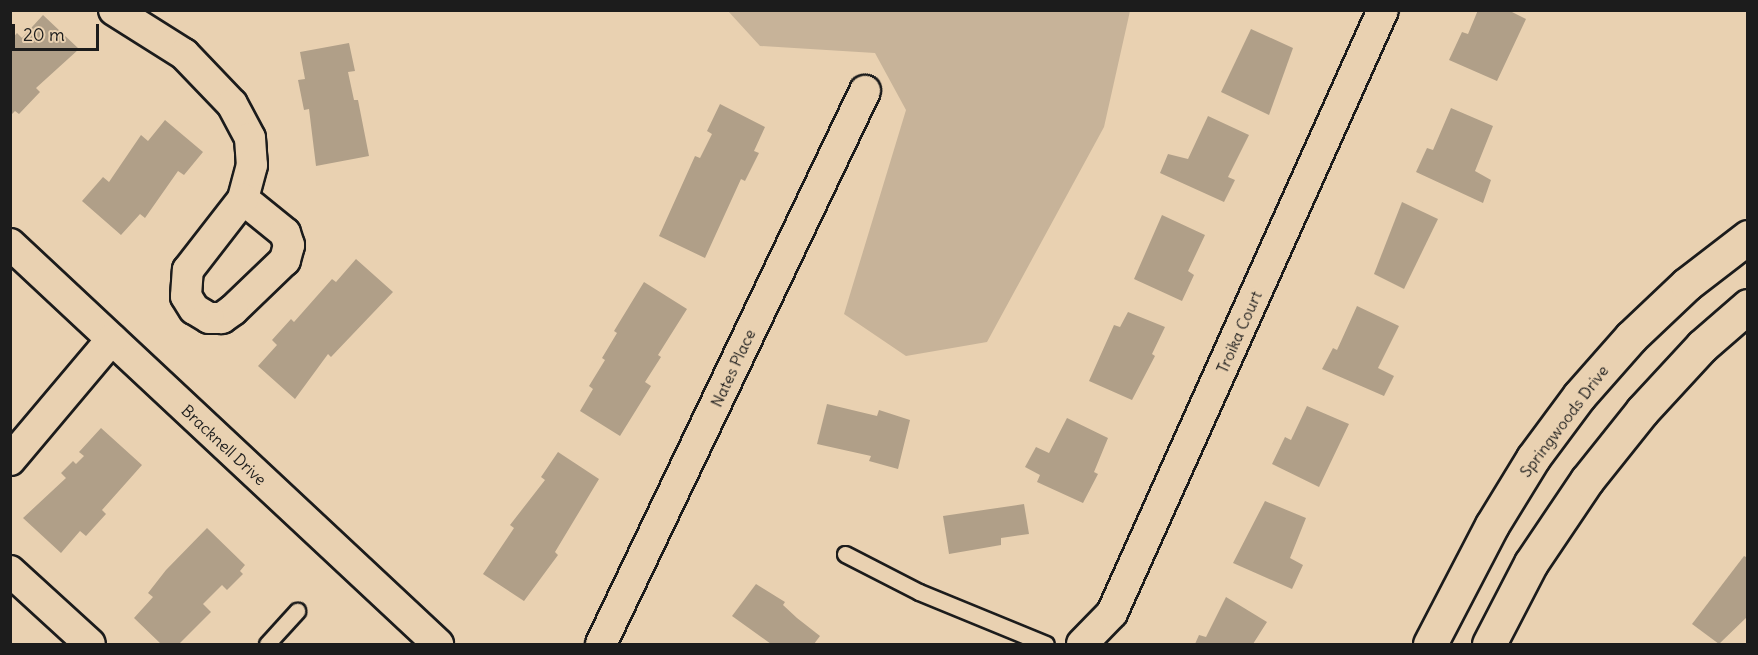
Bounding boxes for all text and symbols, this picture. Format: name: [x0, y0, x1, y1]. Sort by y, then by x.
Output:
scale bar: [15, 12, 102, 50]
text: 20 m: [23, 23, 65, 46]
street label: Troika Court: [1212, 288, 1266, 376]
street label: Nates Place: [707, 326, 759, 410]
street label: Springwoods Drive: [1516, 361, 1612, 481]
street label: Bracknell Drive: [178, 401, 270, 489]

